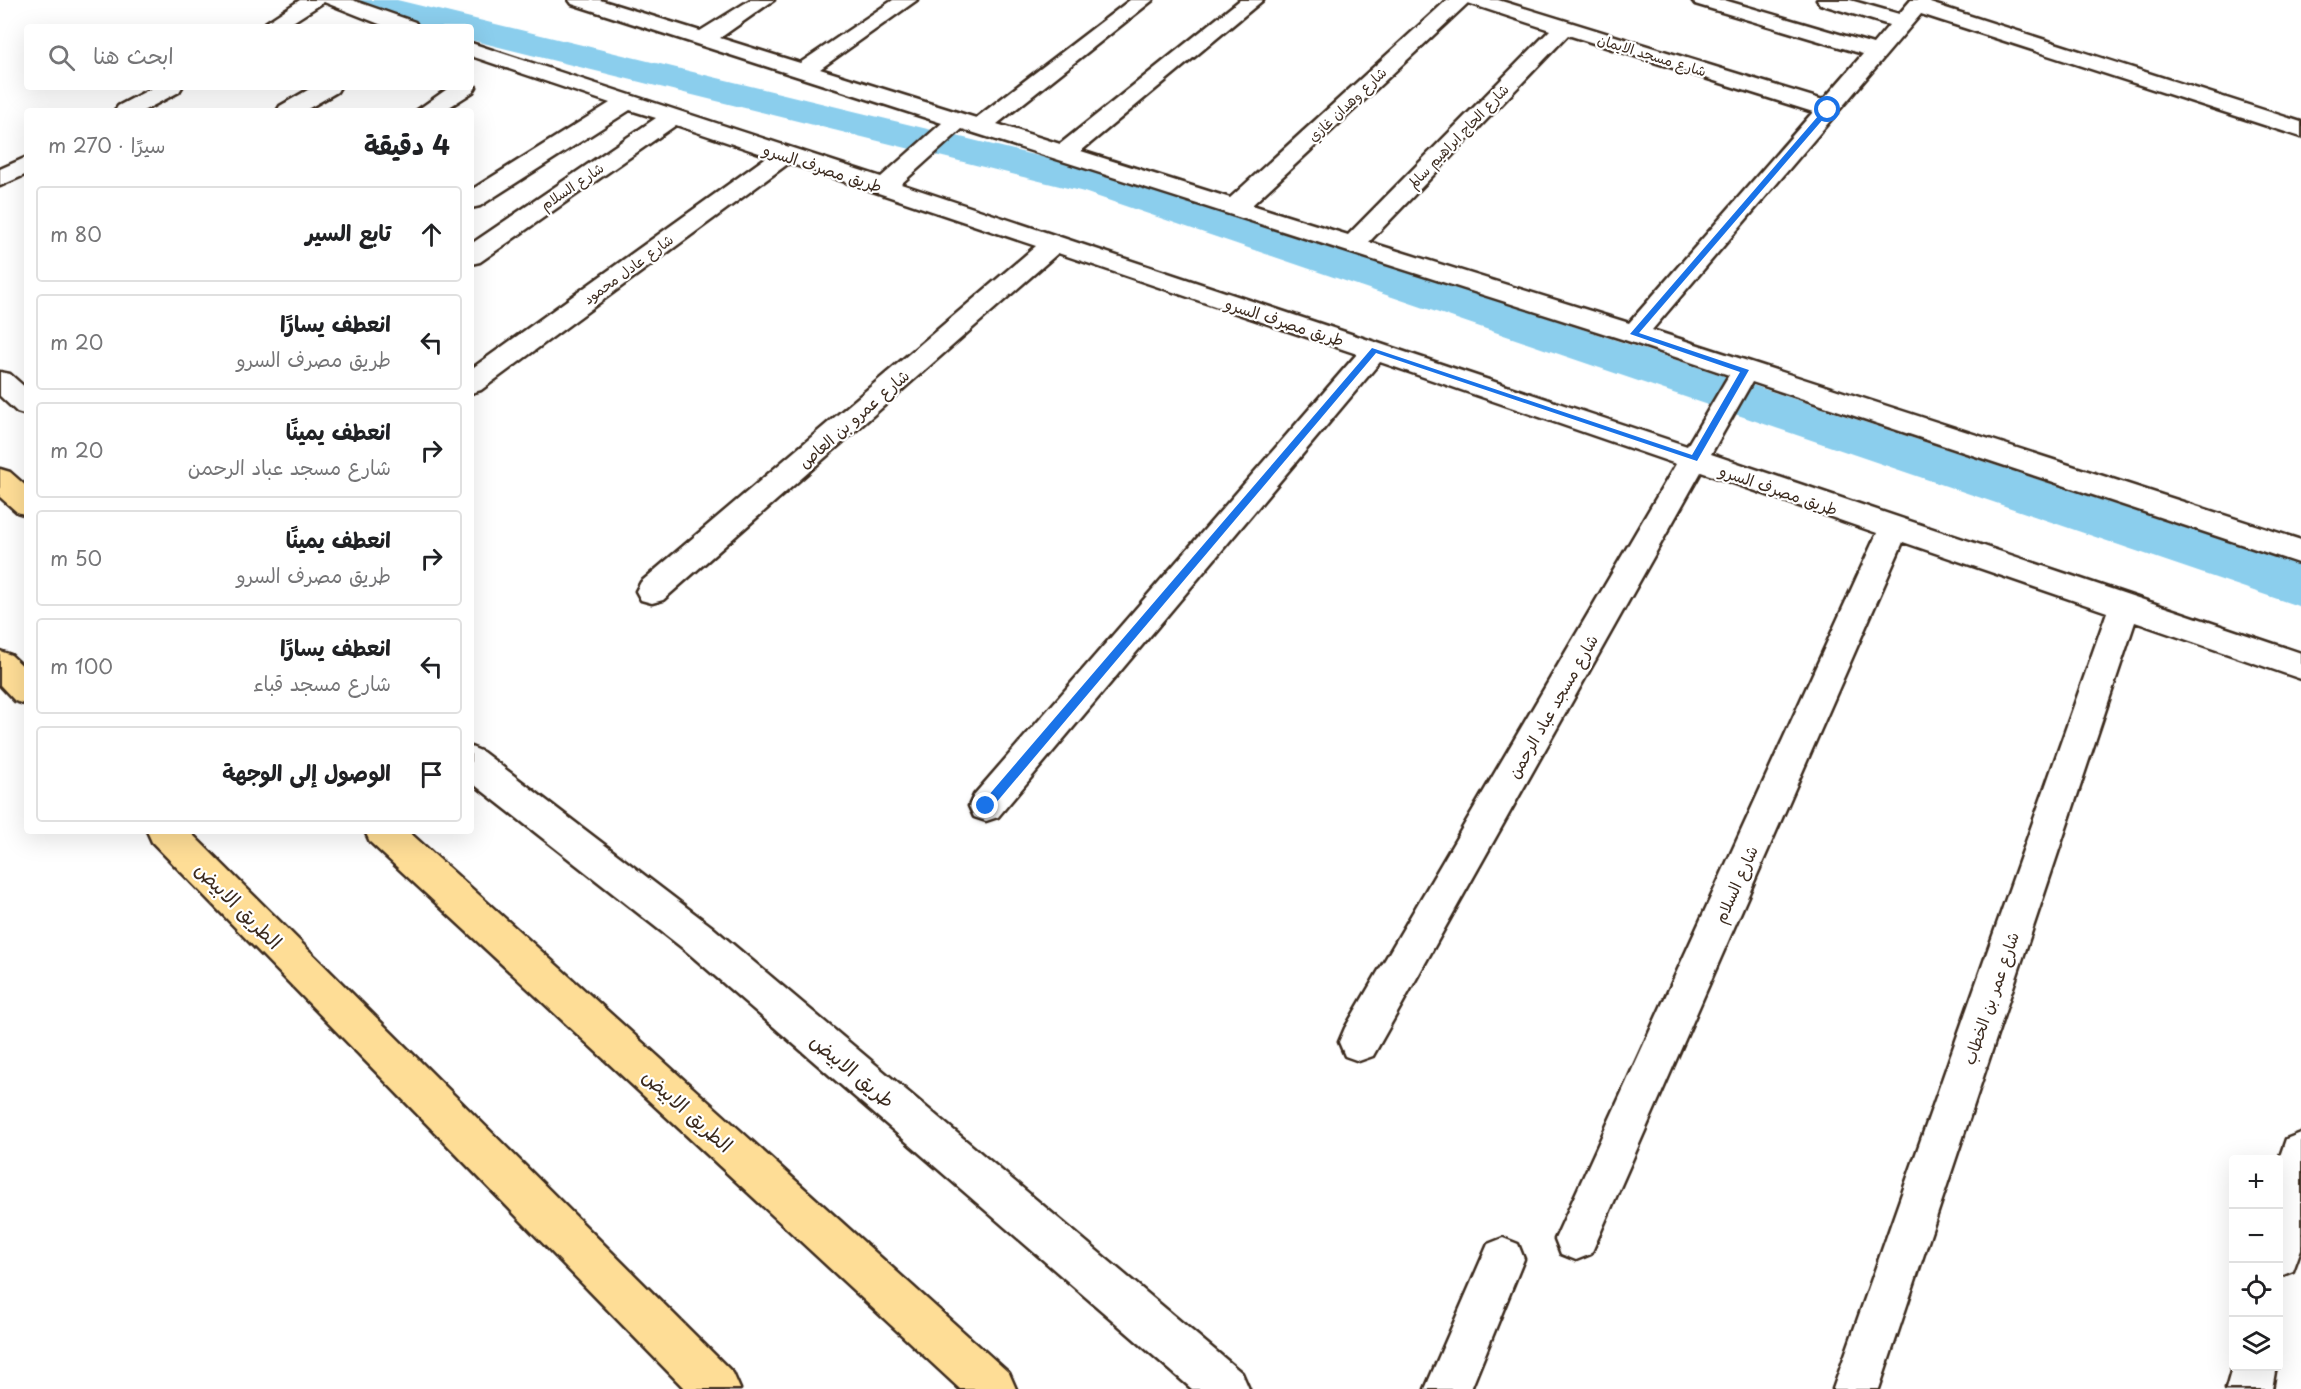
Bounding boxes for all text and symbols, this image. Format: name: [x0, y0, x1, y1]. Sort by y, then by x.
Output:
search box: [24, 24, 474, 90]
street label: شارع مسجد الايمان: [1595, 28, 1709, 82]
text: ابحث هنا: [93, 38, 174, 71]
icon: search: [45, 41, 78, 74]
street label: شارع وهدان غازي: [1303, 62, 1392, 147]
street label: شارع الحاج ابراهيم سالم: [1403, 79, 1514, 193]
route start: [1814, 96, 1840, 122]
text: 4 دقيقة: [364, 125, 450, 164]
text: سيرًا · 270 m: [48, 130, 165, 160]
street label: طريق مصرف السرو: [759, 136, 886, 198]
street label: شارع السلام: [536, 157, 608, 216]
text: تابع السير: [306, 215, 391, 248]
icon: ahead: [415, 218, 448, 251]
text: 80 m: [50, 219, 102, 249]
street label: شارع عادل محمود: [579, 229, 677, 309]
street label: طريق مصرف السرو: [1221, 290, 1348, 352]
text: انعطف يسارًا: [280, 306, 391, 339]
icon: left: [415, 326, 448, 359]
text: 20 m: [50, 327, 103, 357]
text: طريق مصرف السرو: [236, 344, 391, 374]
street label: شارع عمرو بن العاص: [792, 363, 914, 474]
text: انعطف يمينًا: [286, 414, 391, 447]
icon: right: [415, 434, 448, 467]
text: 20 m: [50, 435, 103, 465]
text: شارع مسجد عباد الرحمن: [188, 452, 391, 482]
street label: طريق مصرف السرو: [1715, 457, 1841, 520]
text: انعطف يمينًا: [286, 522, 391, 555]
icon: right: [415, 542, 448, 575]
text: 50 m: [50, 543, 102, 573]
text: طريق مصرف السرو: [236, 560, 391, 590]
text: انعطف يسارًا: [280, 630, 391, 663]
street label: شارع مسجد عباد الرحمن: [1501, 630, 1604, 783]
icon: left: [415, 650, 448, 683]
text: 100 m: [50, 651, 113, 681]
text: شارع مسجد قباء: [253, 668, 391, 698]
text: الوصول إلى الوجهة: [222, 755, 391, 788]
icon: arrive: [415, 758, 448, 791]
route end: [972, 792, 998, 818]
street label: شارع السلام: [1707, 841, 1765, 927]
street label: الطريق الابيض: [188, 854, 290, 956]
street label: شارع عمر بن الخطاب: [1956, 928, 2025, 1068]
street label: طريق الابيض: [804, 1026, 902, 1114]
street label: الطريق الابيض: [636, 1061, 740, 1159]
map controls: [2229, 1155, 2283, 1371]
button: +: [2229, 1155, 2283, 1209]
button: −: [2229, 1209, 2283, 1263]
button: locate: [2229, 1263, 2283, 1317]
button: layers: [2229, 1317, 2283, 1371]

